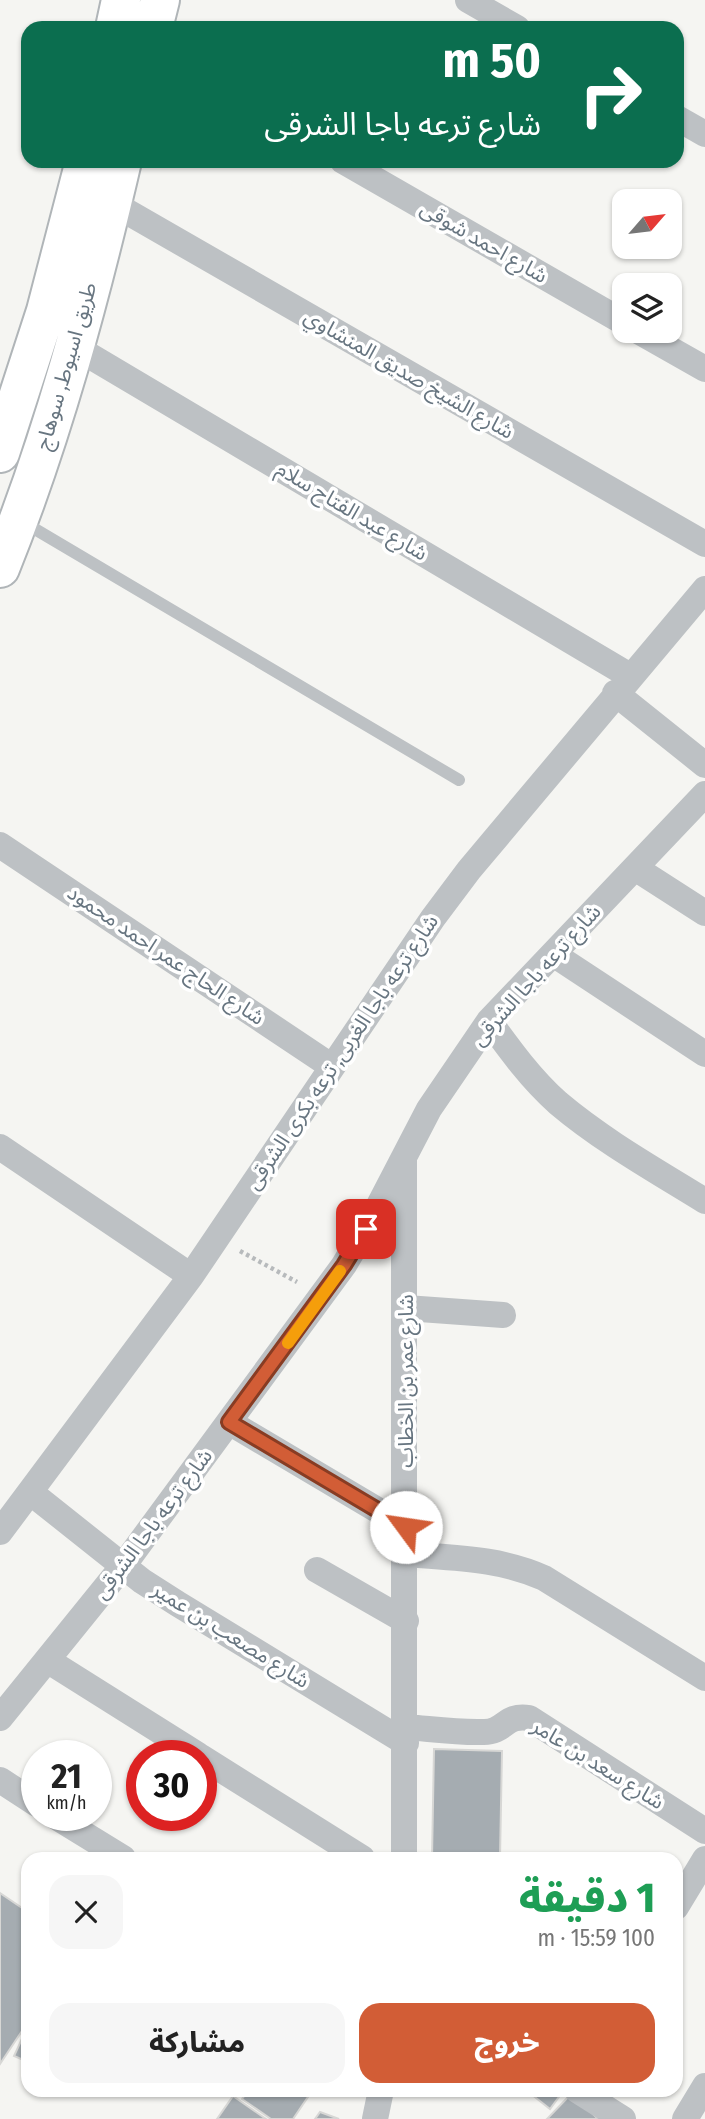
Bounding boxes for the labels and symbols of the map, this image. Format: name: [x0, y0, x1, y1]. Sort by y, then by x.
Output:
north arrow: [612, 189, 682, 259]
street label: شارع احمد شوقى: [415, 195, 552, 291]
street label: طريق اسيوط, سوهاج: [30, 279, 104, 453]
street label: شارع الشيخ صديق المنشاوي: [298, 303, 519, 447]
street label: شارع عبد الفتاح سلام: [270, 456, 432, 569]
street label: شارع الحاج عمر احمد محمود: [61, 879, 270, 1032]
street label: شارع ترعه باجا الشرقى: [466, 899, 608, 1053]
street label: شارع ترعه باجا الغربى, ترعه بكرى الشرقى: [240, 909, 446, 1196]
pin: [336, 1199, 396, 1259]
street label: شارع عمر بن الخطاب: [393, 1294, 421, 1468]
street label: شارع ترعه باجا الشرقى: [88, 1444, 220, 1606]
position arrow: [369, 1490, 443, 1564]
street label: شارع مصعب بن عمير: [146, 1576, 314, 1696]
street label: شارع سعد بن عامر: [525, 1712, 669, 1817]
speed limit sign: 30: [126, 1740, 217, 1831]

